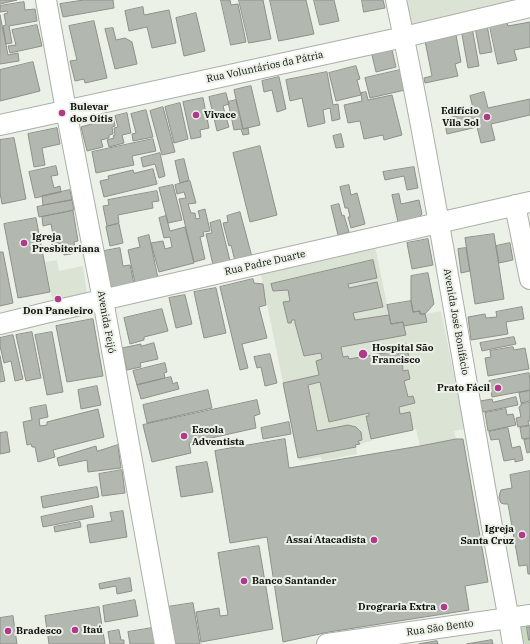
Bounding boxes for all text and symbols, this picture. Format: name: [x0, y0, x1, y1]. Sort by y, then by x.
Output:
street label: Rua Voluntários da Pátria: [205, 49, 325, 85]
place label: Bulevar dos Oitis: [70, 101, 113, 124]
place label: Edifício Vila Sol: [441, 105, 479, 128]
marker: Bulevar dos Oitis: [57, 108, 67, 118]
place label: Vivace: [204, 109, 236, 121]
marker: Vivace: [191, 110, 201, 120]
marker: Edifício Vila Sol: [482, 112, 492, 122]
place label: Igreja Presbiteriana: [32, 231, 100, 254]
marker: Igreja Presbiteriana: [19, 238, 29, 248]
street label: Rua Padre Duarte: [223, 248, 307, 278]
street label: Avenida José Bonifácio: [441, 268, 471, 376]
street label: Avenida Feijó: [95, 290, 117, 354]
marker: Don Paneleiro: [53, 294, 63, 304]
place label: Don Paneleiro: [23, 305, 93, 317]
place label: Hospital São Francisco: [372, 342, 434, 366]
marker: Hospital São Francisco: [357, 348, 369, 360]
place label: Prato Fácil: [437, 382, 490, 394]
marker: Prato Fácil: [493, 383, 503, 393]
place label: Escola Adventista: [192, 424, 245, 448]
marker: Escola Adventista: [179, 431, 189, 441]
place label: Igreja Santa Cruz: [460, 523, 514, 546]
marker: Igreja Santa Cruz: [517, 530, 527, 540]
place label: Assaí Atacadista: [286, 534, 366, 546]
marker: Assaí Atacadista: [369, 535, 379, 545]
place label: Banco Santander: [252, 575, 336, 587]
marker: Banco Santander: [239, 576, 249, 586]
place label: Drograria Extra: [358, 601, 436, 613]
marker: Drograria Extra: [439, 602, 449, 612]
street label: Rua São Bento: [406, 617, 474, 639]
place label: Itaú: [83, 624, 103, 636]
place label: Bradesco: [16, 625, 62, 637]
marker: Itaú: [70, 625, 80, 635]
marker: Bradesco: [3, 626, 13, 636]

